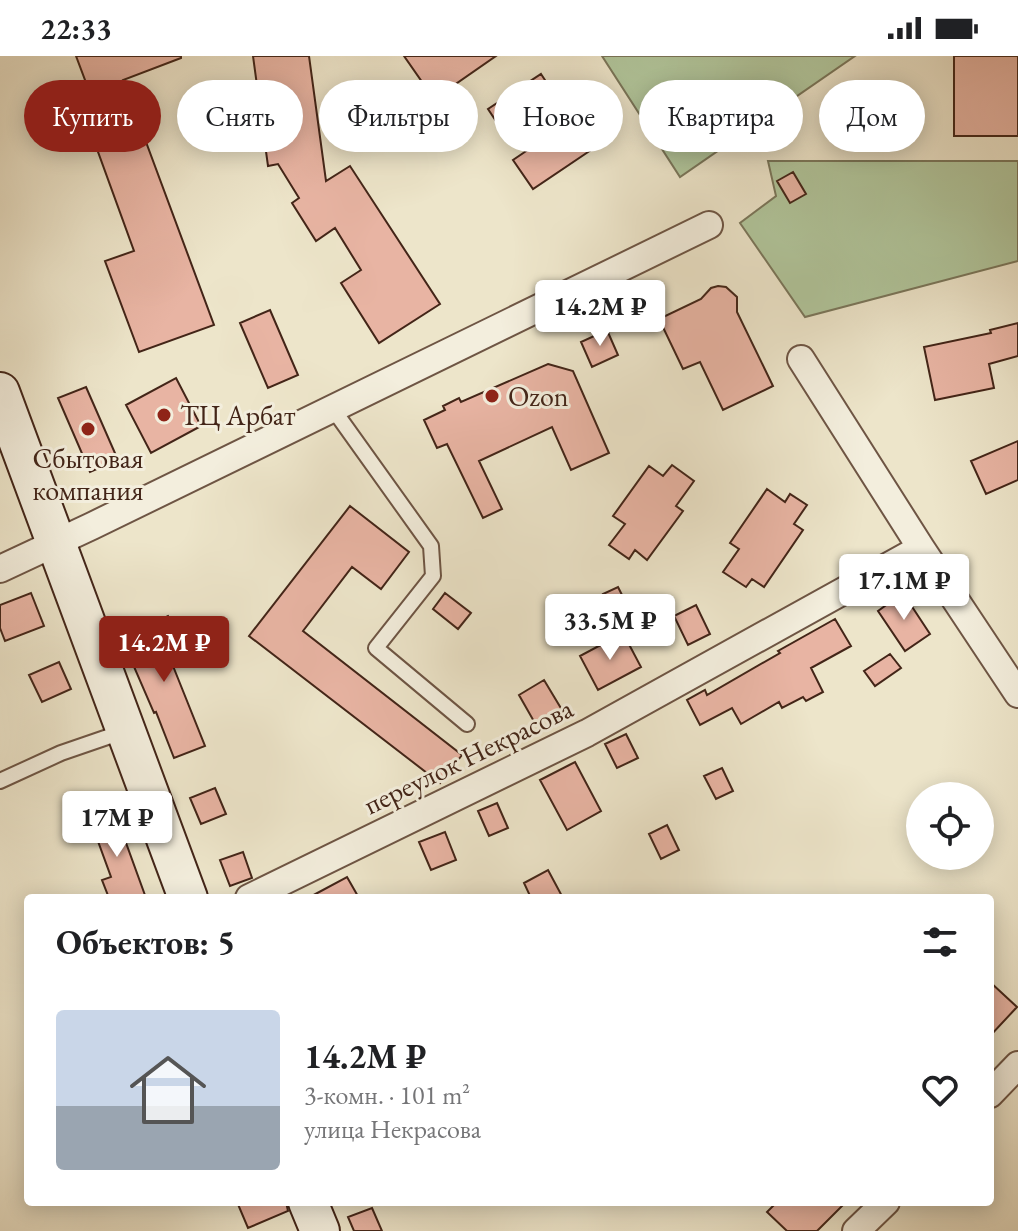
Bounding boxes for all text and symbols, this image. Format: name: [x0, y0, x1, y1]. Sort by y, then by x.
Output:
text: 22:33: [40, 9, 112, 48]
chip: Купить: [24, 80, 161, 152]
chip: Снять: [177, 80, 303, 152]
chip: Фильтры: [319, 80, 478, 152]
chip: Новое: [494, 80, 623, 152]
chip: Квартира: [639, 80, 803, 152]
chip: Дом: [819, 80, 925, 152]
pin: 14.2M ₽: [526, 280, 674, 348]
text: 14.2M ₽: [553, 289, 647, 323]
place label: Ozon: [508, 378, 569, 414]
marker: Ozon: [483, 387, 501, 405]
place label: ТЦ Арбат: [180, 397, 296, 433]
marker: ТЦ Арбат: [155, 406, 173, 424]
marker: Сбытовая компания: [79, 420, 97, 438]
place label: Сбытовая компания: [32, 440, 144, 508]
pin: 17.1M ₽: [830, 554, 978, 622]
text: 17.1M ₽: [857, 563, 951, 597]
pin: 33.5M ₽: [536, 594, 684, 662]
text: 33.5M ₽: [563, 603, 657, 637]
pin: 14.2M ₽: [90, 616, 238, 684]
text: 14.2M ₽: [117, 625, 211, 659]
street label: переулок Некрасова: [358, 689, 579, 822]
map controls: [906, 782, 994, 870]
button: locate: [906, 782, 994, 870]
pin: 17M ₽: [61, 791, 173, 859]
text: 17M ₽: [80, 800, 154, 834]
text: Объектов: 5: [56, 920, 235, 964]
icon: filters: [918, 920, 962, 964]
text: 14.2M ₽: [304, 1034, 427, 1078]
icon: home: [120, 1042, 216, 1138]
icon: heart: [918, 1068, 962, 1112]
text: 3-комн. · 101 m²: [304, 1078, 470, 1112]
text: улица Некрасова: [304, 1112, 481, 1146]

